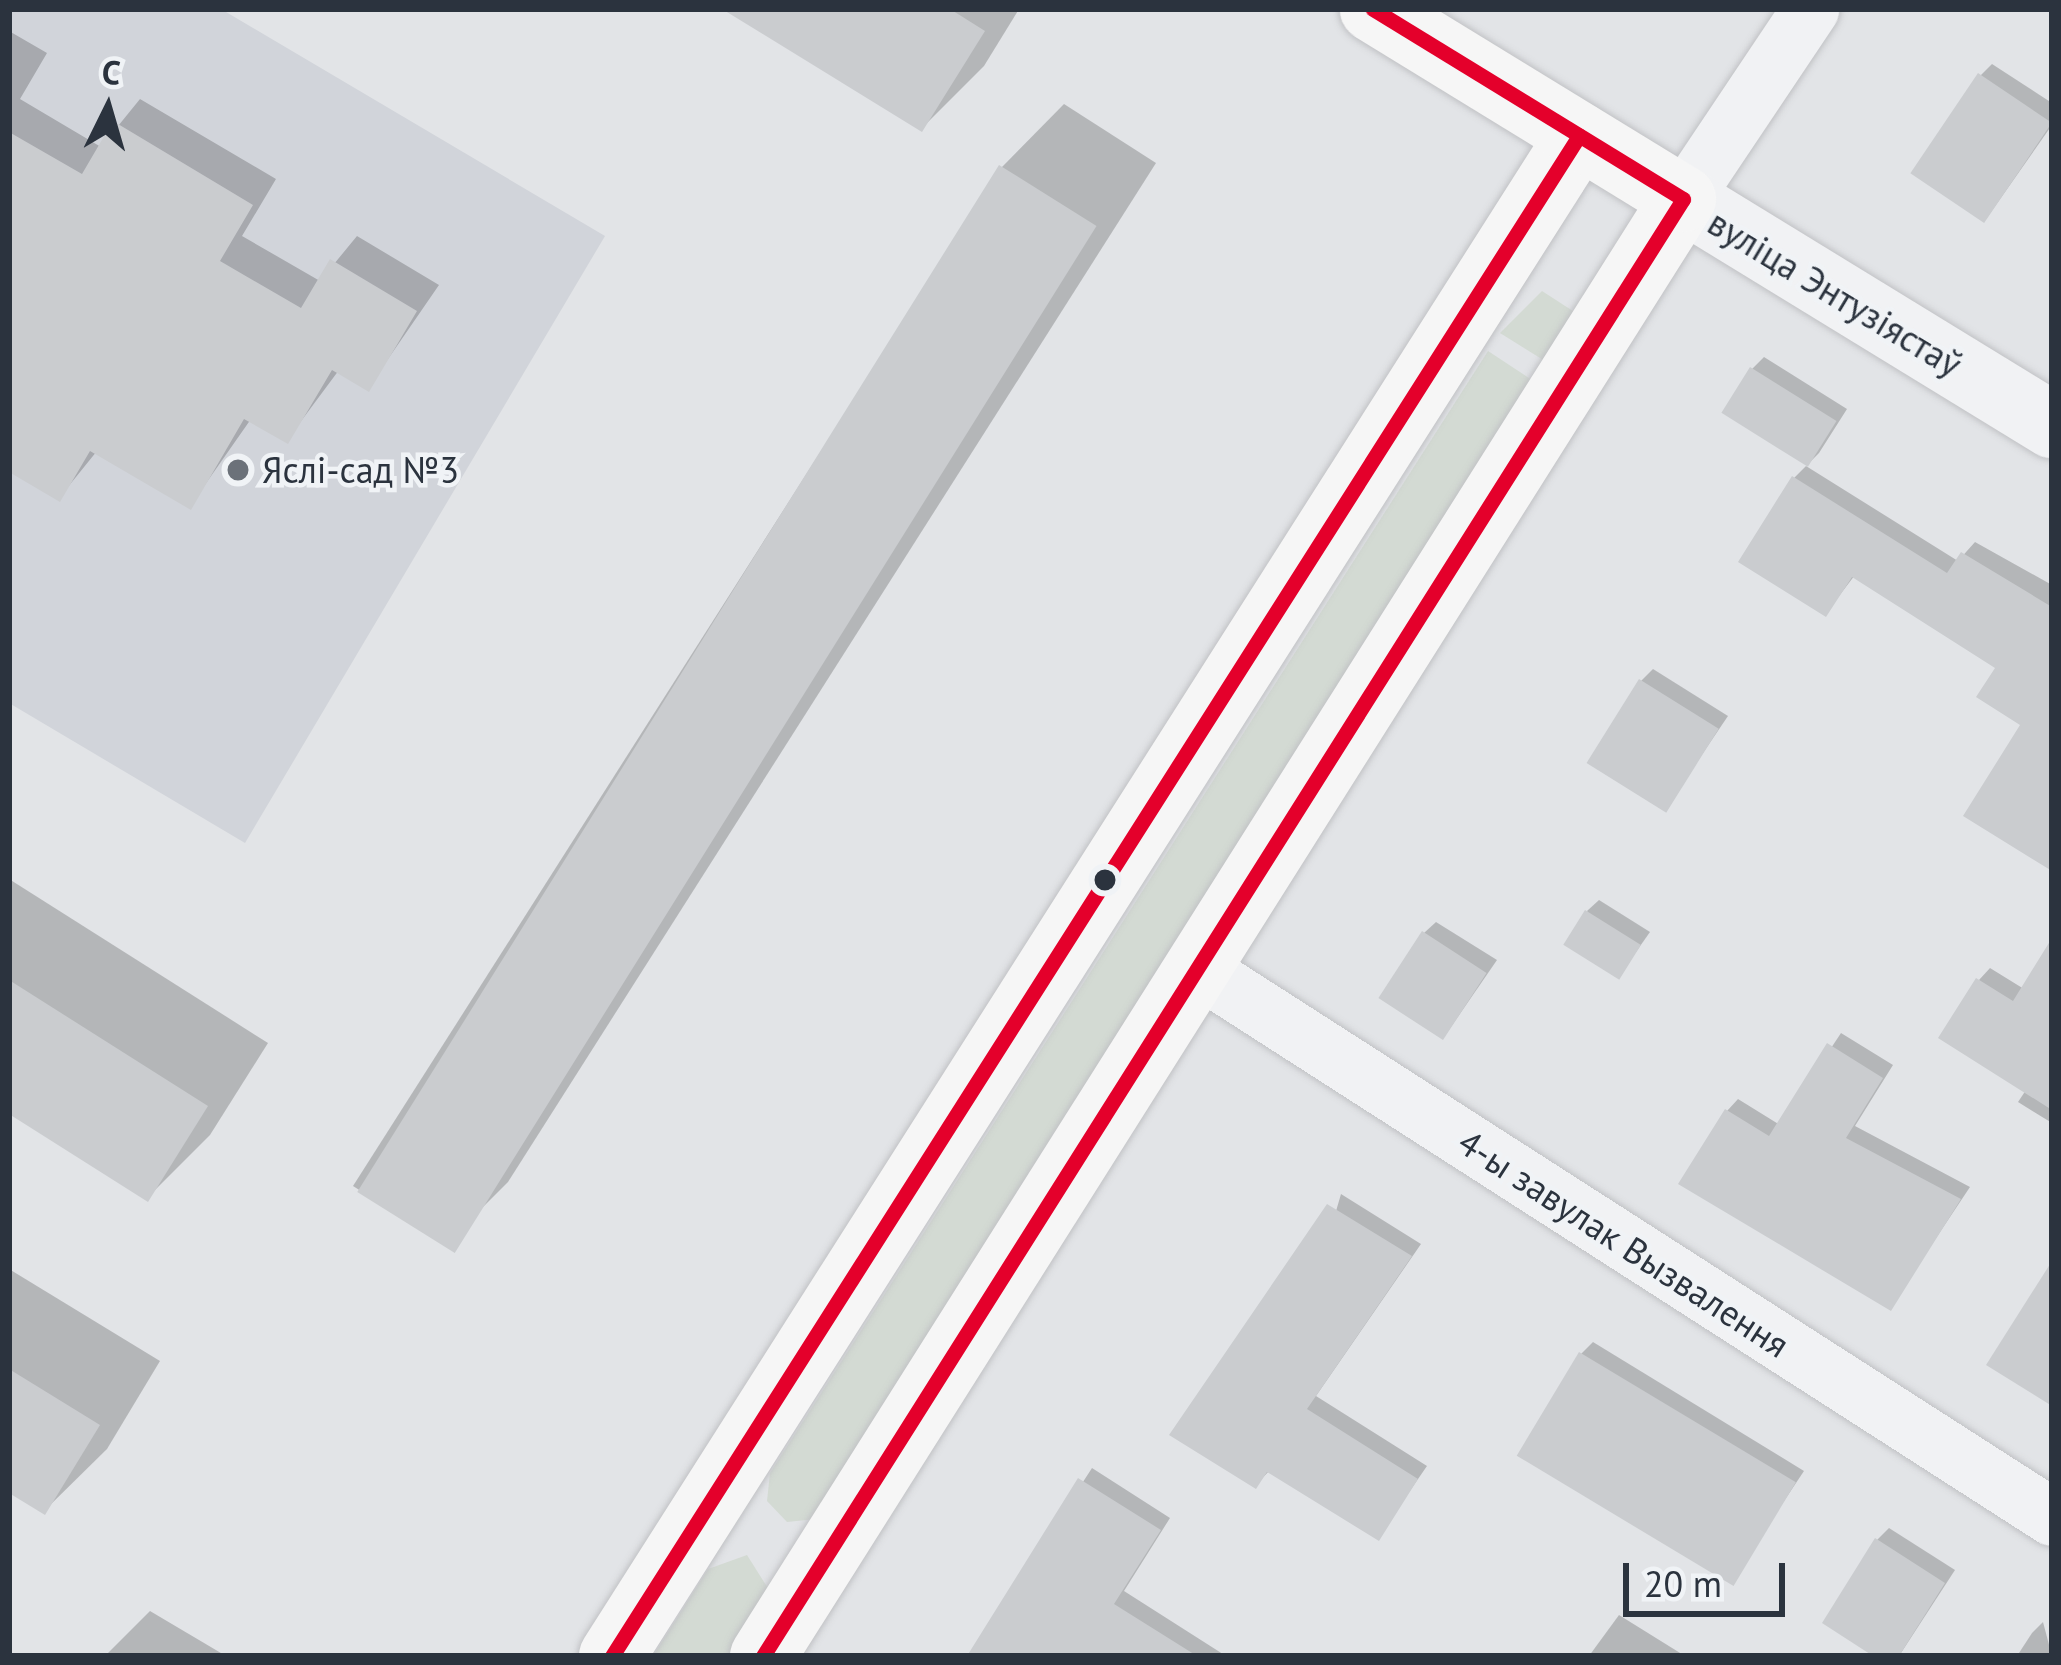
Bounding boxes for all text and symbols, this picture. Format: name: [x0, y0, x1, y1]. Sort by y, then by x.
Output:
north arrow: [48, 48, 168, 168]
text: С: [100, 49, 122, 94]
street label: вуліца Энтузіястаў: [1701, 200, 1969, 386]
place label: Яслі-сад №3: [262, 448, 459, 492]
marker: Яслі-сад №3: [225, 457, 251, 483]
unlabelled marker: [1094, 869, 1116, 891]
street label: 4-ы завулак Вызвалення: [1451, 1120, 1797, 1366]
scale bar: [1629, 1539, 1791, 1613]
text: 20 m: [1644, 1560, 1722, 1607]

